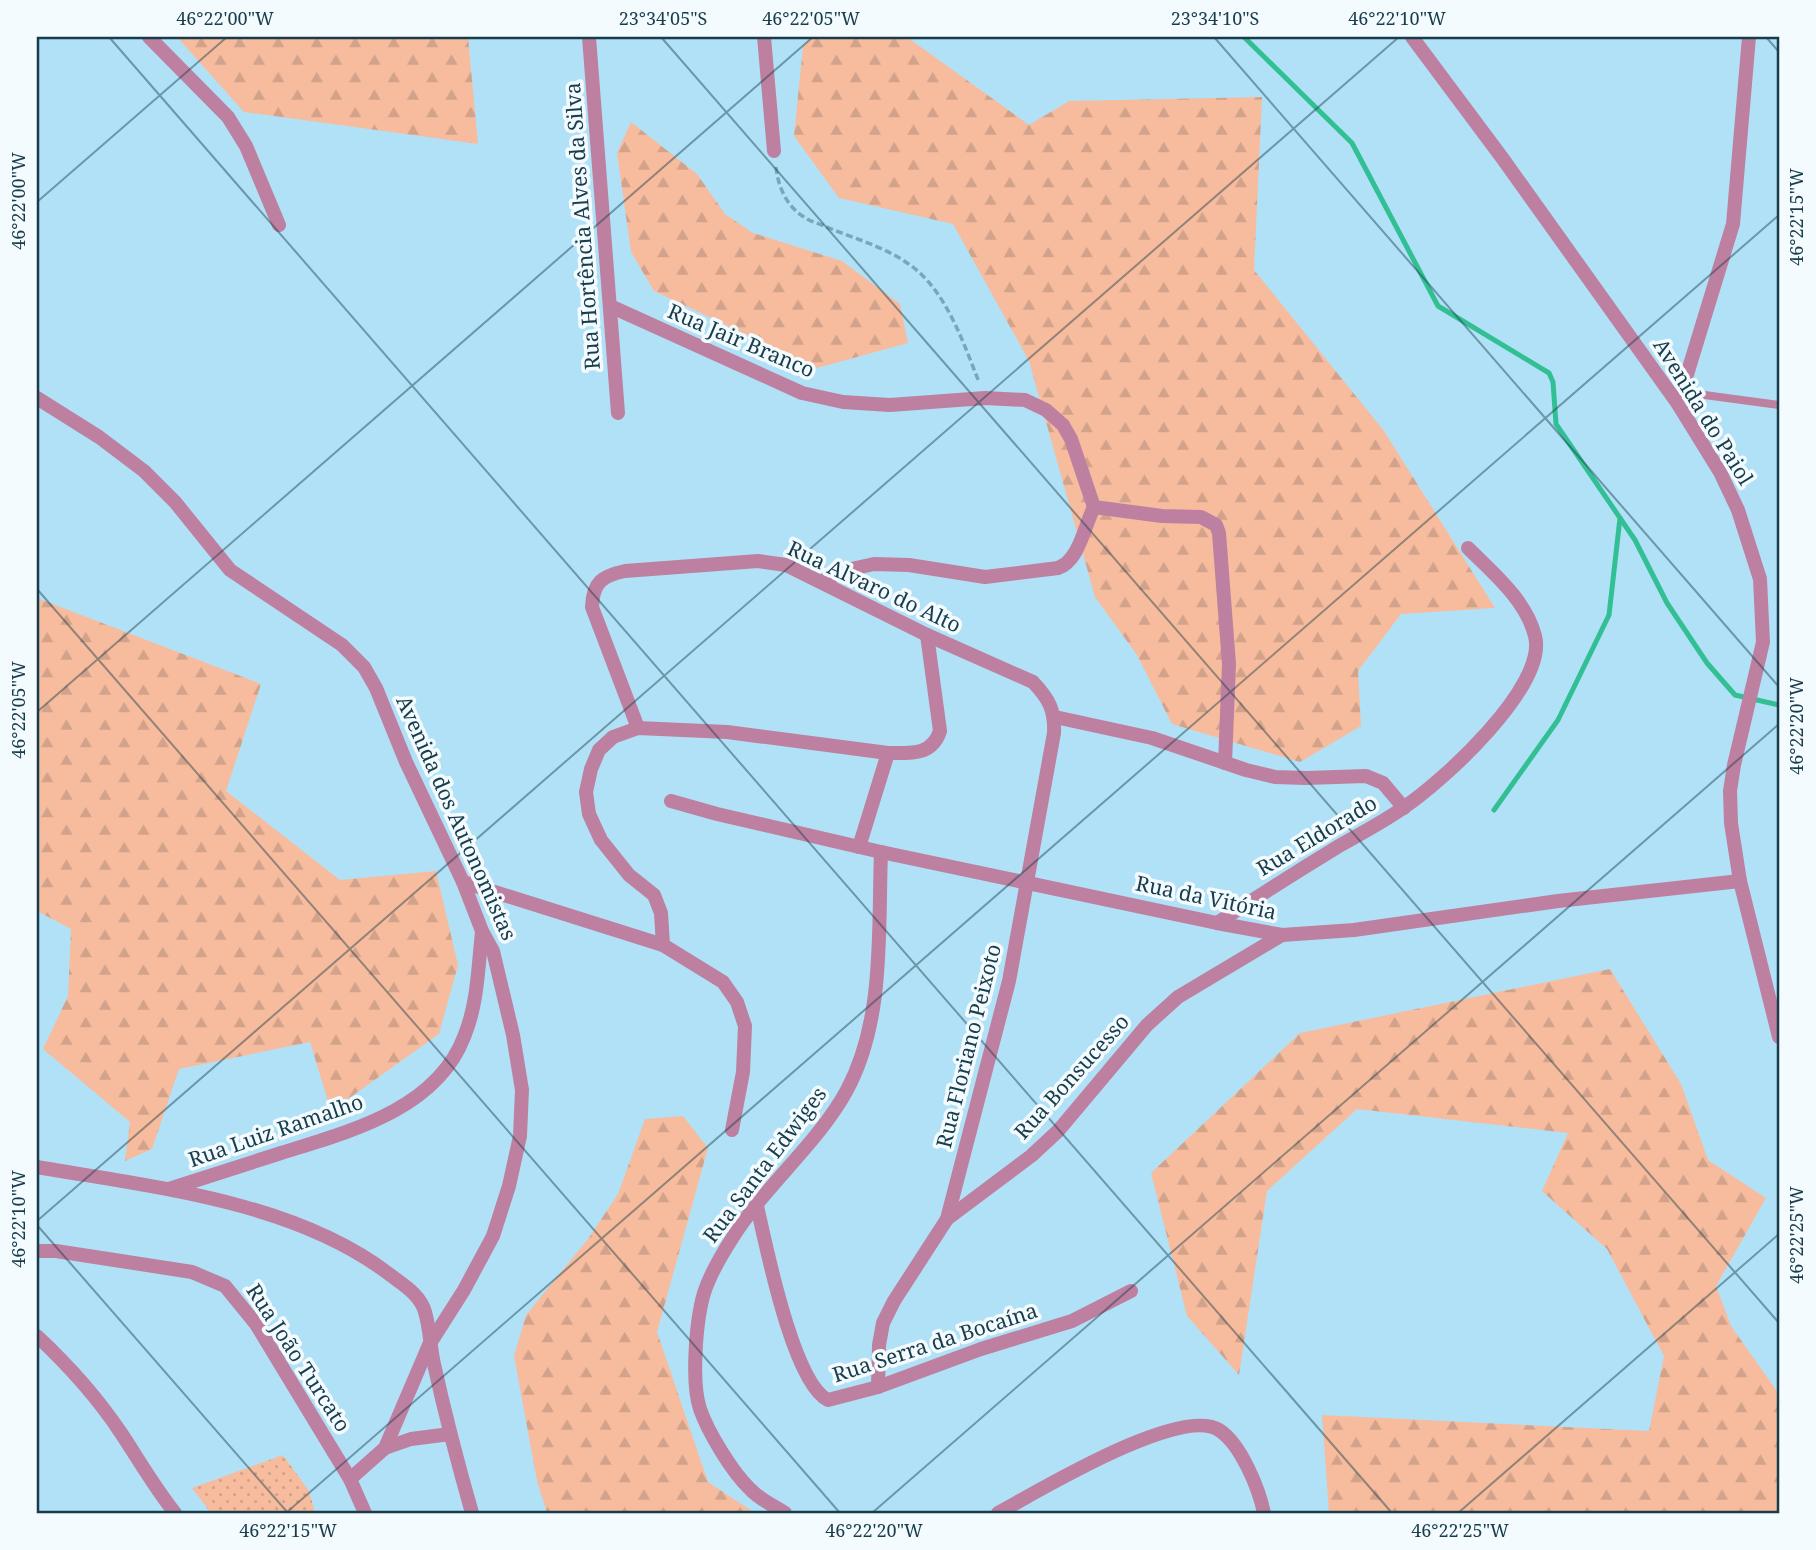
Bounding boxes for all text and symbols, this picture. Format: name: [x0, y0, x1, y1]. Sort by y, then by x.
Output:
text: 46°22'00"W: [176, 6, 274, 30]
text: 23°34'05"S: [619, 6, 707, 30]
text: 46°22'05"W: [762, 6, 860, 30]
text: 23°34'10"S: [1171, 6, 1259, 30]
text: 46°22'10"W: [1348, 6, 1446, 30]
street label: Rua Hortência Alves da Silva: [558, 81, 606, 371]
text: 46°22'00"W: [6, 152, 30, 250]
text: 46°22'15"W: [1784, 168, 1808, 266]
street label: Rua Jair Branco: [664, 297, 819, 384]
street label: Avenida do Paiol: [1648, 333, 1760, 490]
street label: Rua Alvaro do Alto: [783, 534, 966, 639]
text: 46°22'05"W: [6, 661, 30, 759]
text: 46°22'20"W: [1784, 677, 1808, 775]
street label: Avenida dos Autonomistas: [390, 691, 524, 944]
street label: Rua Eldorado: [1251, 788, 1382, 882]
street label: Rua da Vitória: [1133, 868, 1279, 926]
street label: Rua Floriano Peixoto: [929, 941, 1007, 1151]
street label: Rua Bonsucesso: [1008, 1008, 1135, 1145]
street label: Rua Santa Edwiges: [696, 1081, 832, 1248]
street label: Rua Luiz Ramalho: [185, 1087, 367, 1173]
text: 46°22'10"W: [6, 1170, 30, 1268]
text: 46°22'25"W: [1784, 1186, 1808, 1284]
street label: Rua João Turcato: [240, 1278, 357, 1437]
street label: Rua Serra da Bocaína: [829, 1296, 1041, 1388]
text: 46°22'15"W: [239, 1518, 337, 1542]
text: 46°22'20"W: [825, 1518, 923, 1542]
text: 46°22'25"W: [1411, 1518, 1509, 1542]

